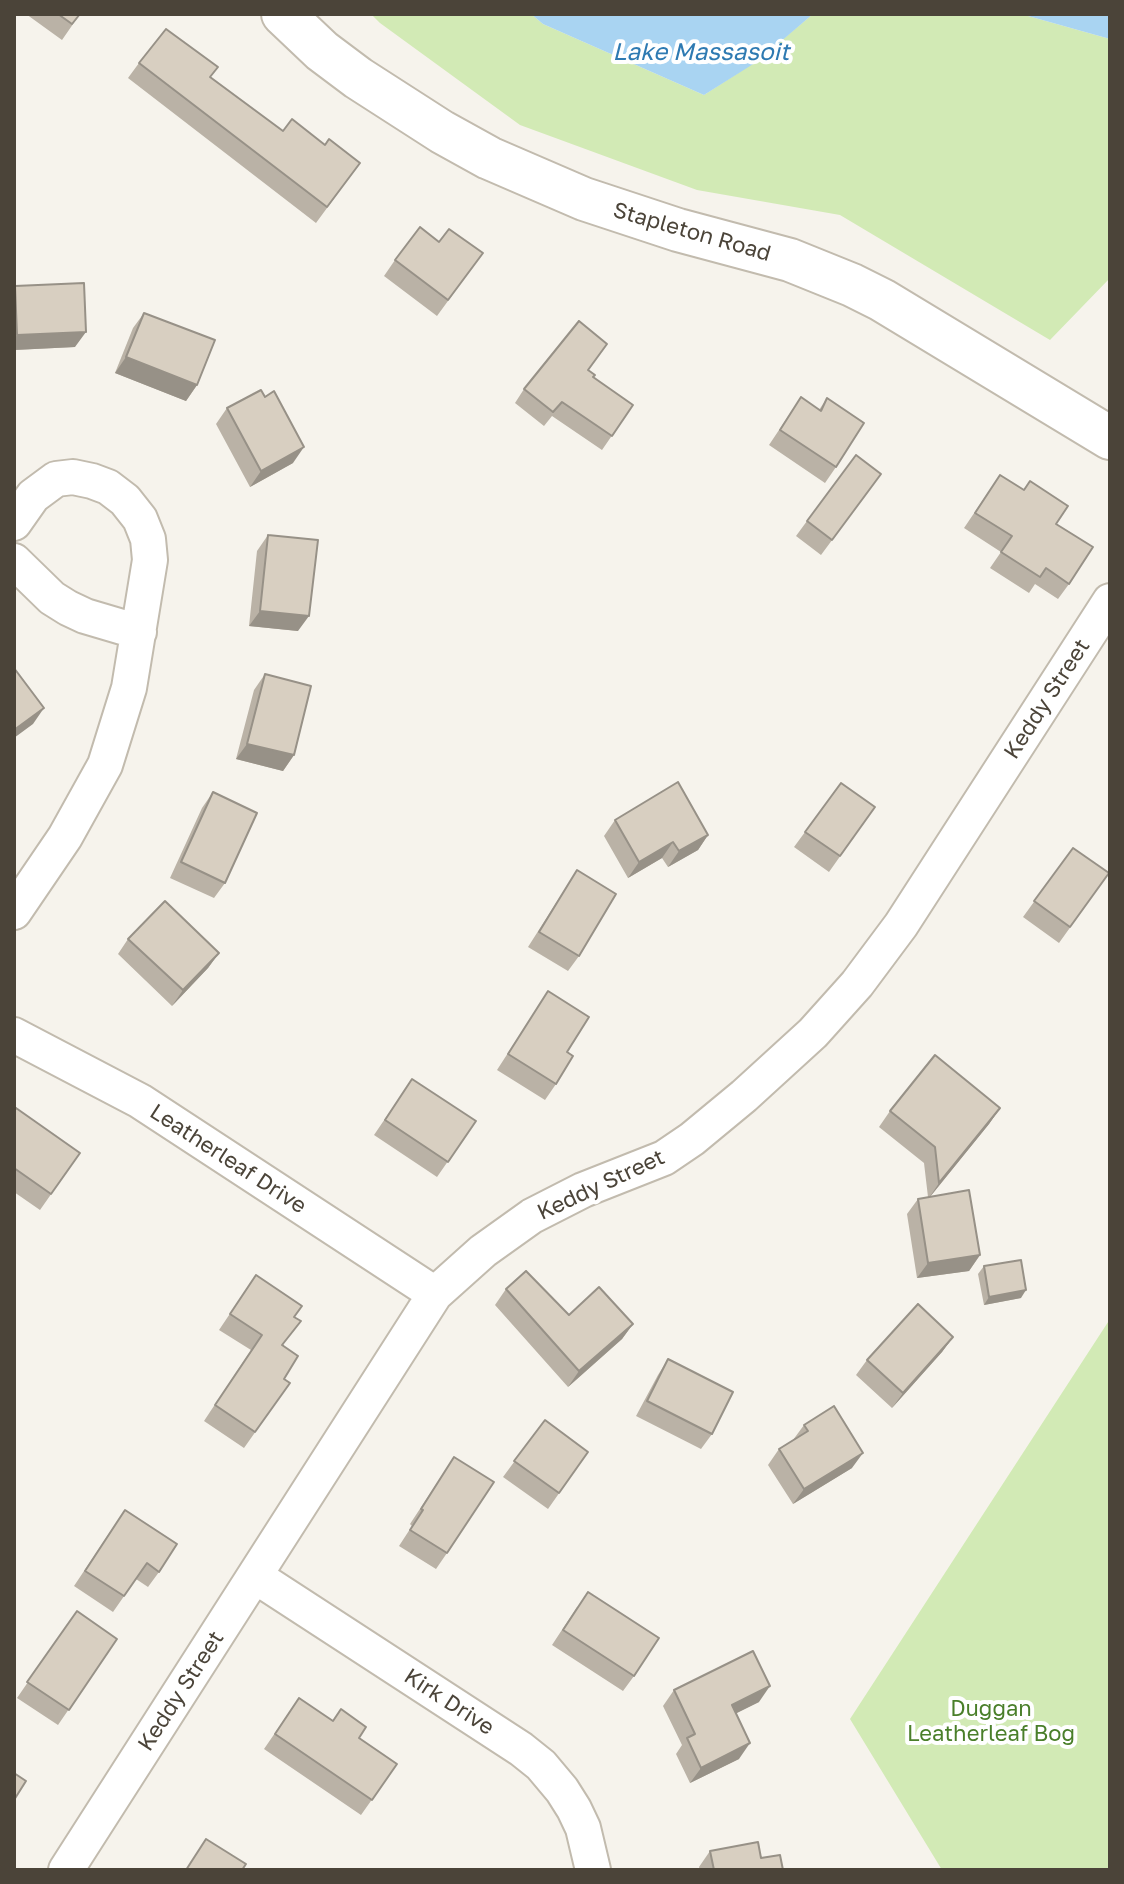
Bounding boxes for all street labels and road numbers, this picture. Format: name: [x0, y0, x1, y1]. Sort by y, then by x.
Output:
street label: Stapleton Road: [610, 197, 774, 267]
street label: Keddy Street: [998, 634, 1096, 764]
street label: Leatherleaf Drive: [145, 1099, 311, 1219]
street label: Keddy Street: [533, 1144, 669, 1226]
street label: Keddy Street: [132, 1626, 230, 1756]
street label: Kirk Drive: [399, 1663, 499, 1741]

